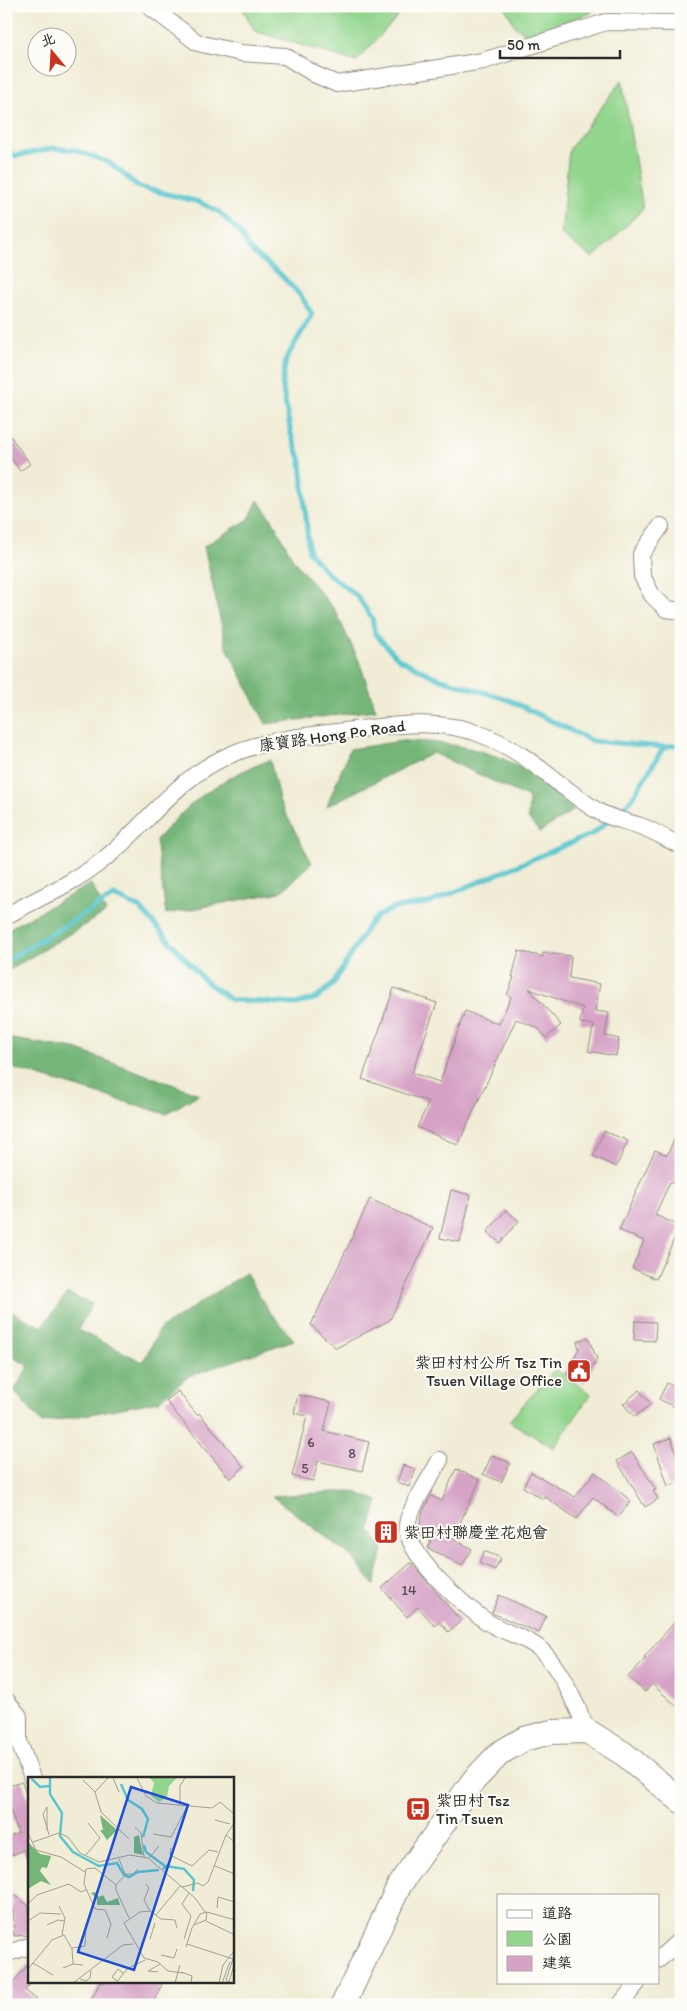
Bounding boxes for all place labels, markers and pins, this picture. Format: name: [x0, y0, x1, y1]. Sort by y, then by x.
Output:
place label: 紫田村村公所 Tsz Tin Tsuen Village Office: [415, 1353, 562, 1390]
public building icon: 紫田村村公所 Tsz Tin Tsuen Village Office: [566, 1358, 592, 1384]
building icon: 紫田村聯慶堂花炮會: [373, 1519, 399, 1545]
place label: 紫田村聯慶堂花炮會: [404, 1523, 548, 1542]
place label: 紫田村 Tsz Tin Tsuen: [436, 1791, 510, 1828]
bus stop icon: 紫田村 Tsz Tin Tsuen: [405, 1796, 431, 1822]

